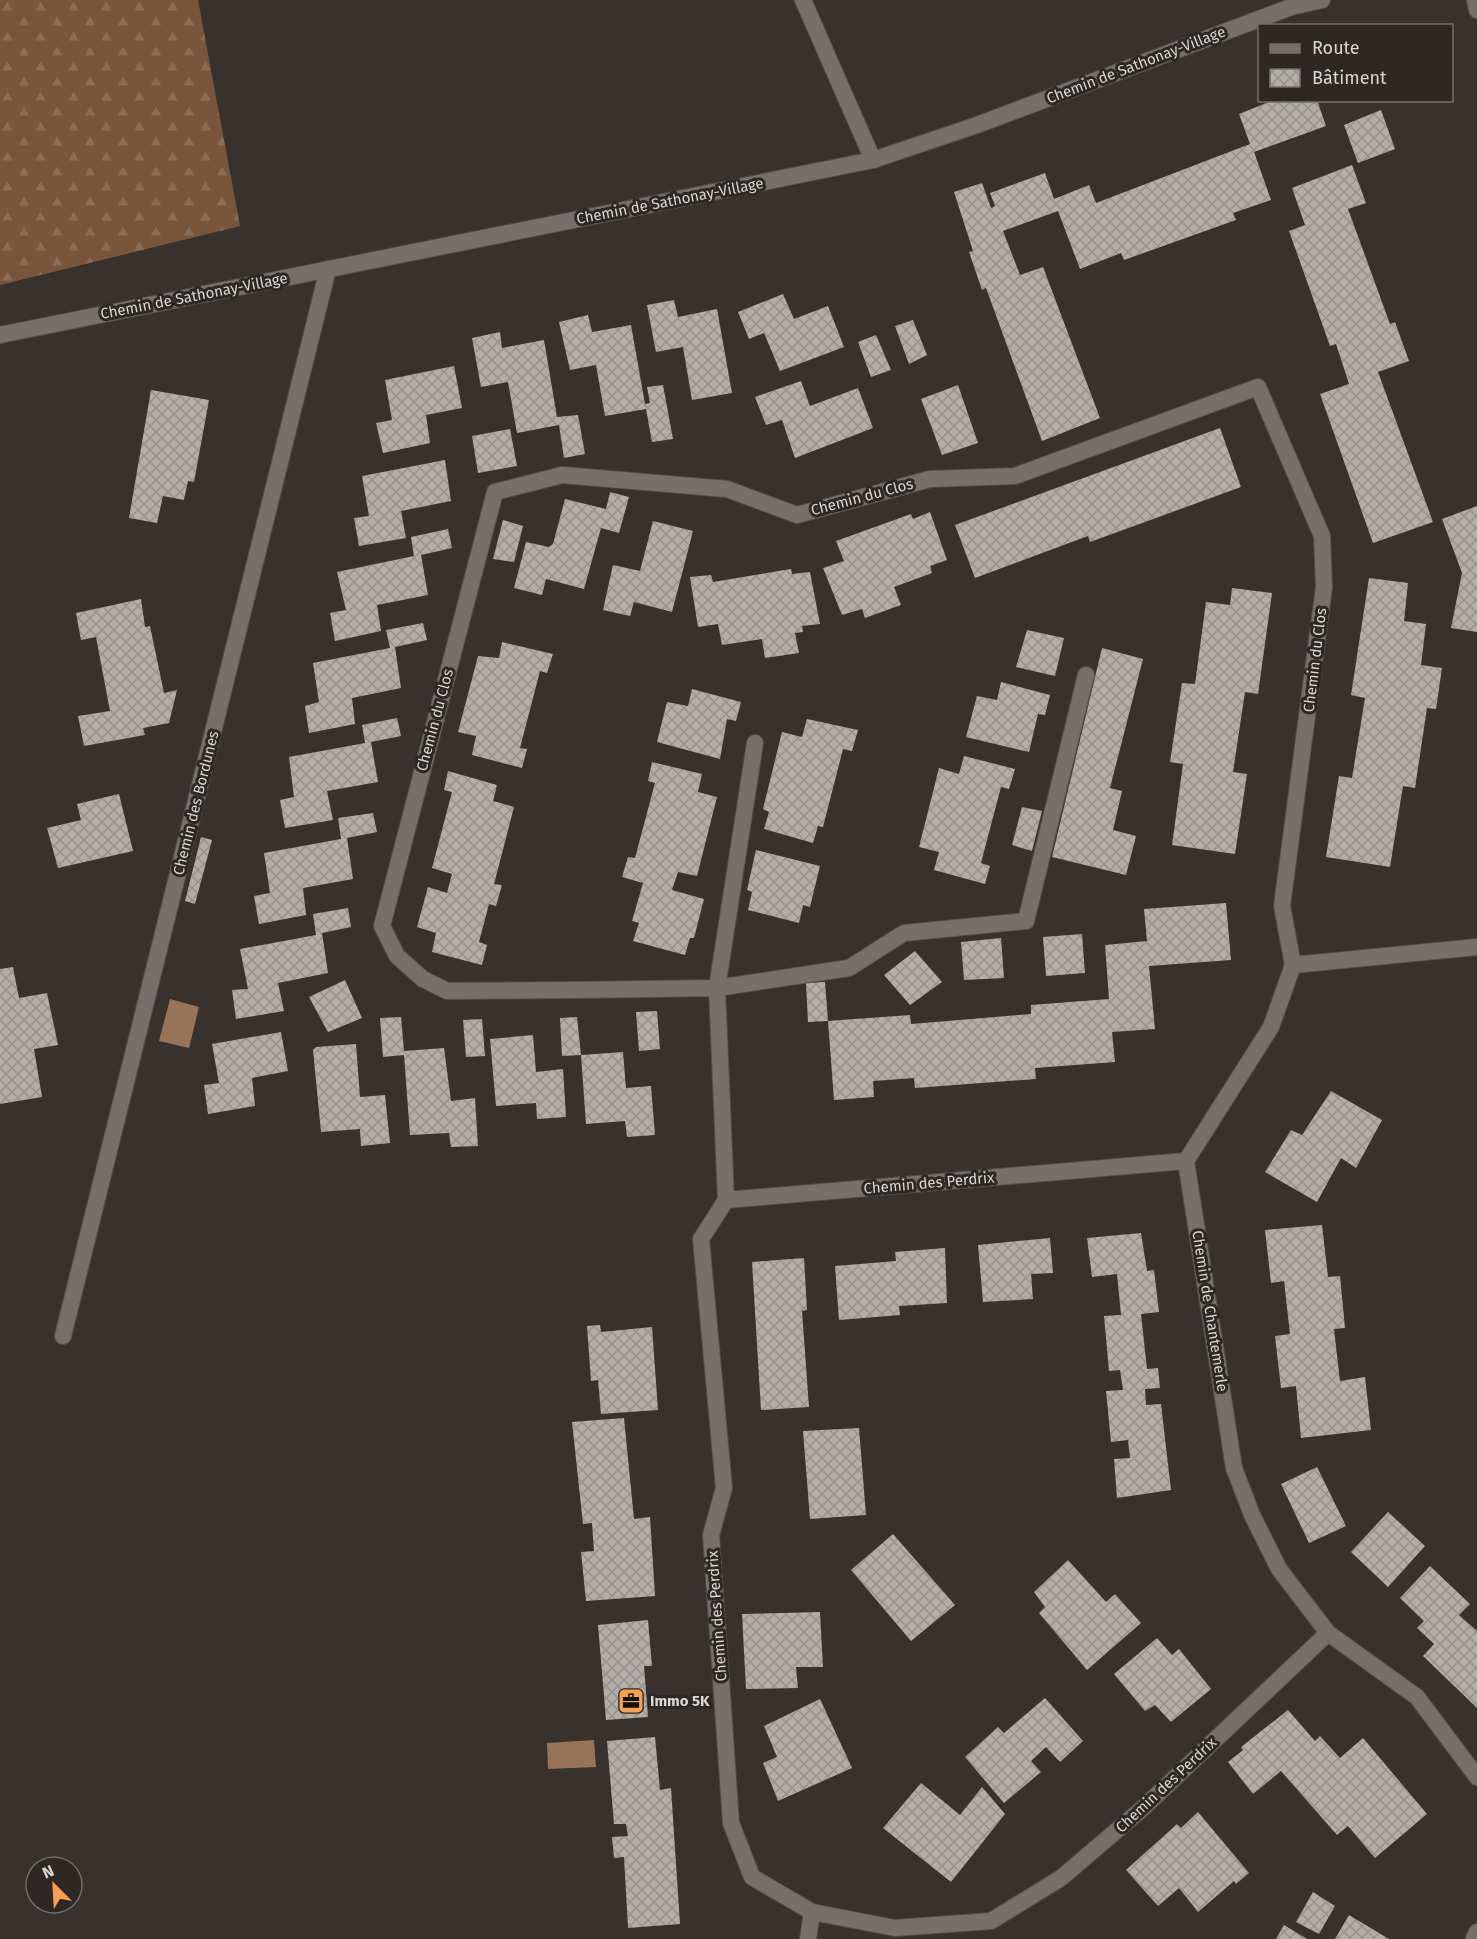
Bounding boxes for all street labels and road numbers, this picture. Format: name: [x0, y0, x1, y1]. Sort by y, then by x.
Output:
street label: Chemin de Sathonay-Village: [1044, 23, 1228, 107]
street label: Chemin de Sathonay-Village: [575, 174, 765, 228]
street label: Chemin de Sathonay-Village: [99, 269, 289, 323]
street label: Chemin du Clos: [809, 475, 915, 519]
street label: Chemin du Clos: [1300, 607, 1330, 713]
street label: Chemin du Clos: [413, 667, 457, 773]
street label: Chemin des Bordunes: [169, 729, 223, 877]
street label: Chemin des Perdrix: [863, 1168, 996, 1198]
street label: Chemin de Chantemerle: [1188, 1229, 1232, 1393]
street label: Chemin des Perdrix: [703, 1549, 731, 1682]
street label: Chemin des Perdrix: [1112, 1733, 1221, 1836]

